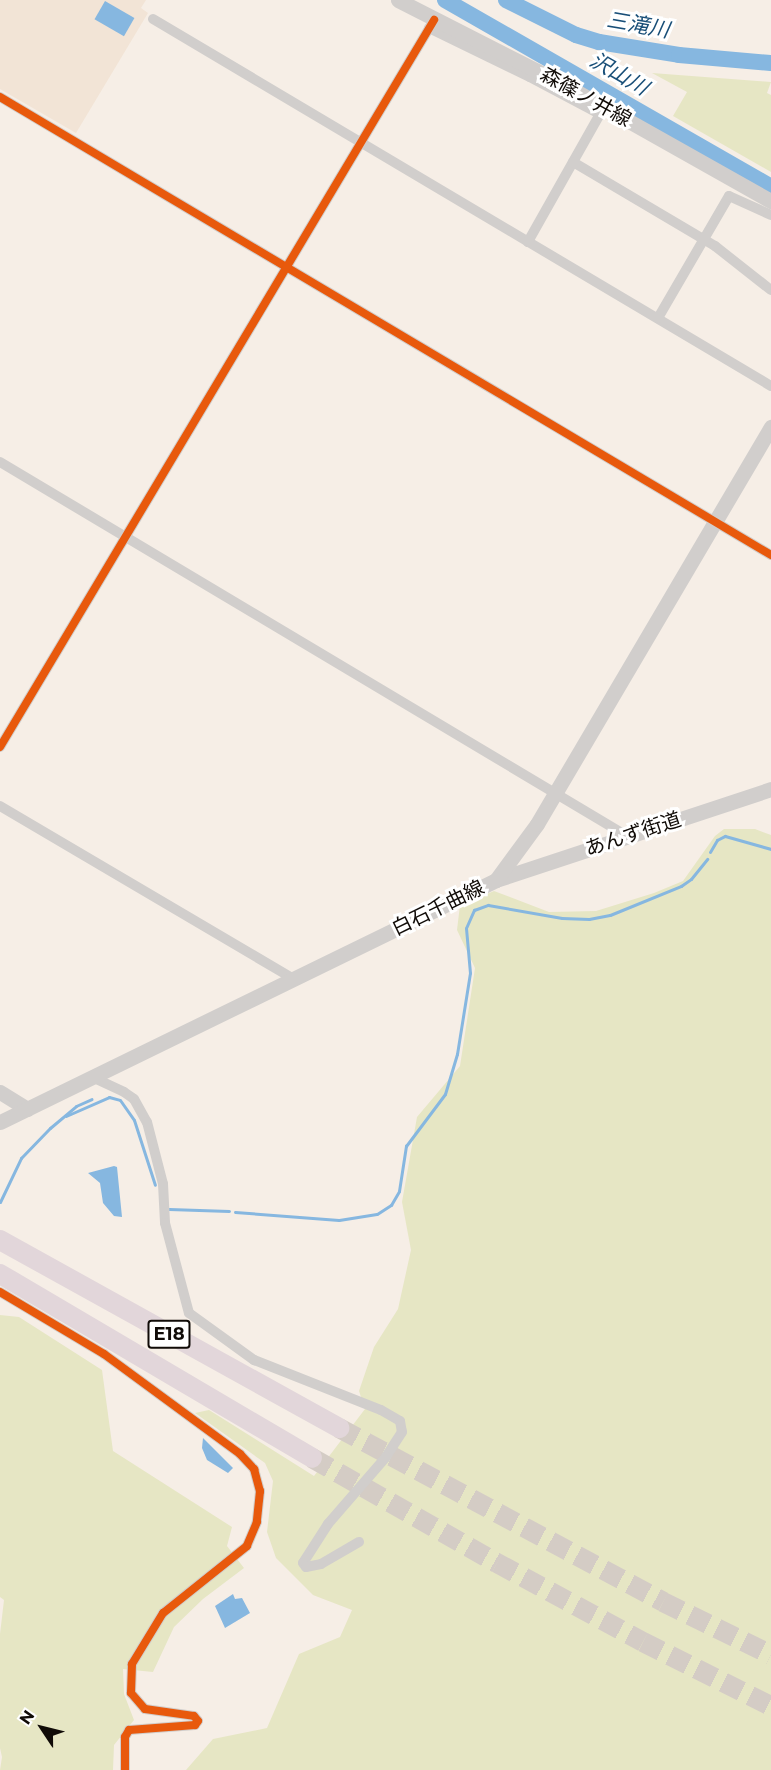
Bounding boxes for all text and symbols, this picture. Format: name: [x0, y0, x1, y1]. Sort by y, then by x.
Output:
water label: 三滝川: [605, 7, 671, 43]
water label: 沢山川: [585, 47, 653, 101]
street label: 森篠ノ井線: [536, 62, 636, 132]
street label: あんず街道: [582, 807, 684, 861]
street label: 白石千曲線: [388, 875, 488, 941]
road number: E18: [146, 1319, 192, 1349]
north arrow: [12, 1698, 72, 1758]
text: N: [15, 1707, 38, 1728]

